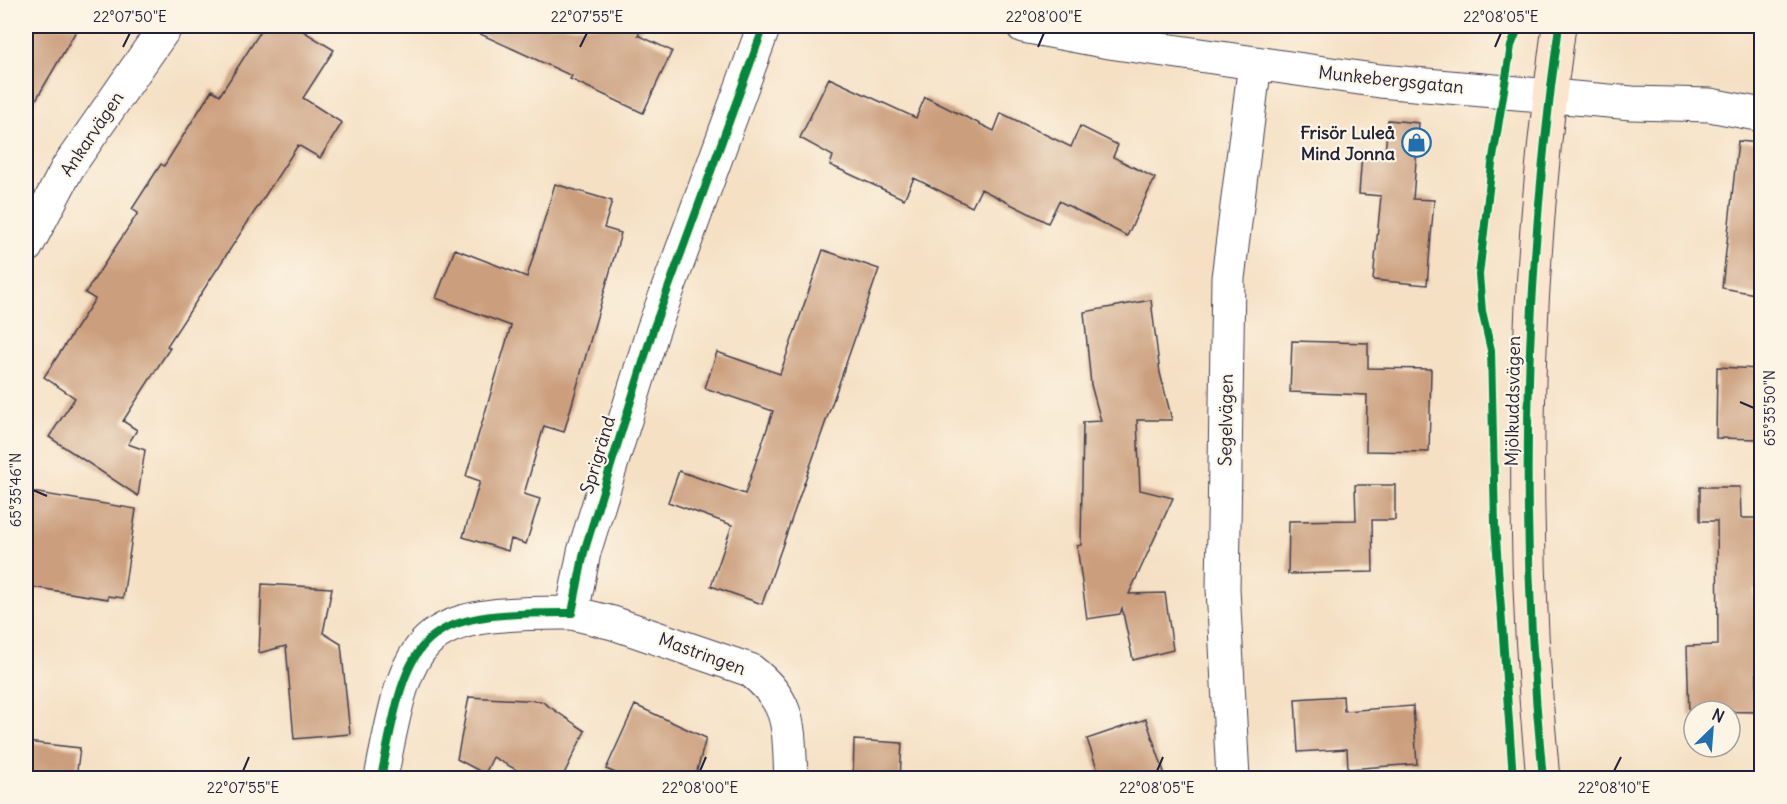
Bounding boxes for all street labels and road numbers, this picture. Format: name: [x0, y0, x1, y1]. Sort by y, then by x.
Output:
street label: Munkebergsgatan: [1317, 60, 1465, 99]
street label: Ankarvägen: [55, 87, 128, 181]
street label: Mjölkuddsvägen: [1500, 335, 1525, 467]
street label: Segelvägen: [1213, 374, 1238, 466]
street label: Sprigränd: [575, 413, 620, 497]
street label: Mastringen: [655, 627, 749, 680]

